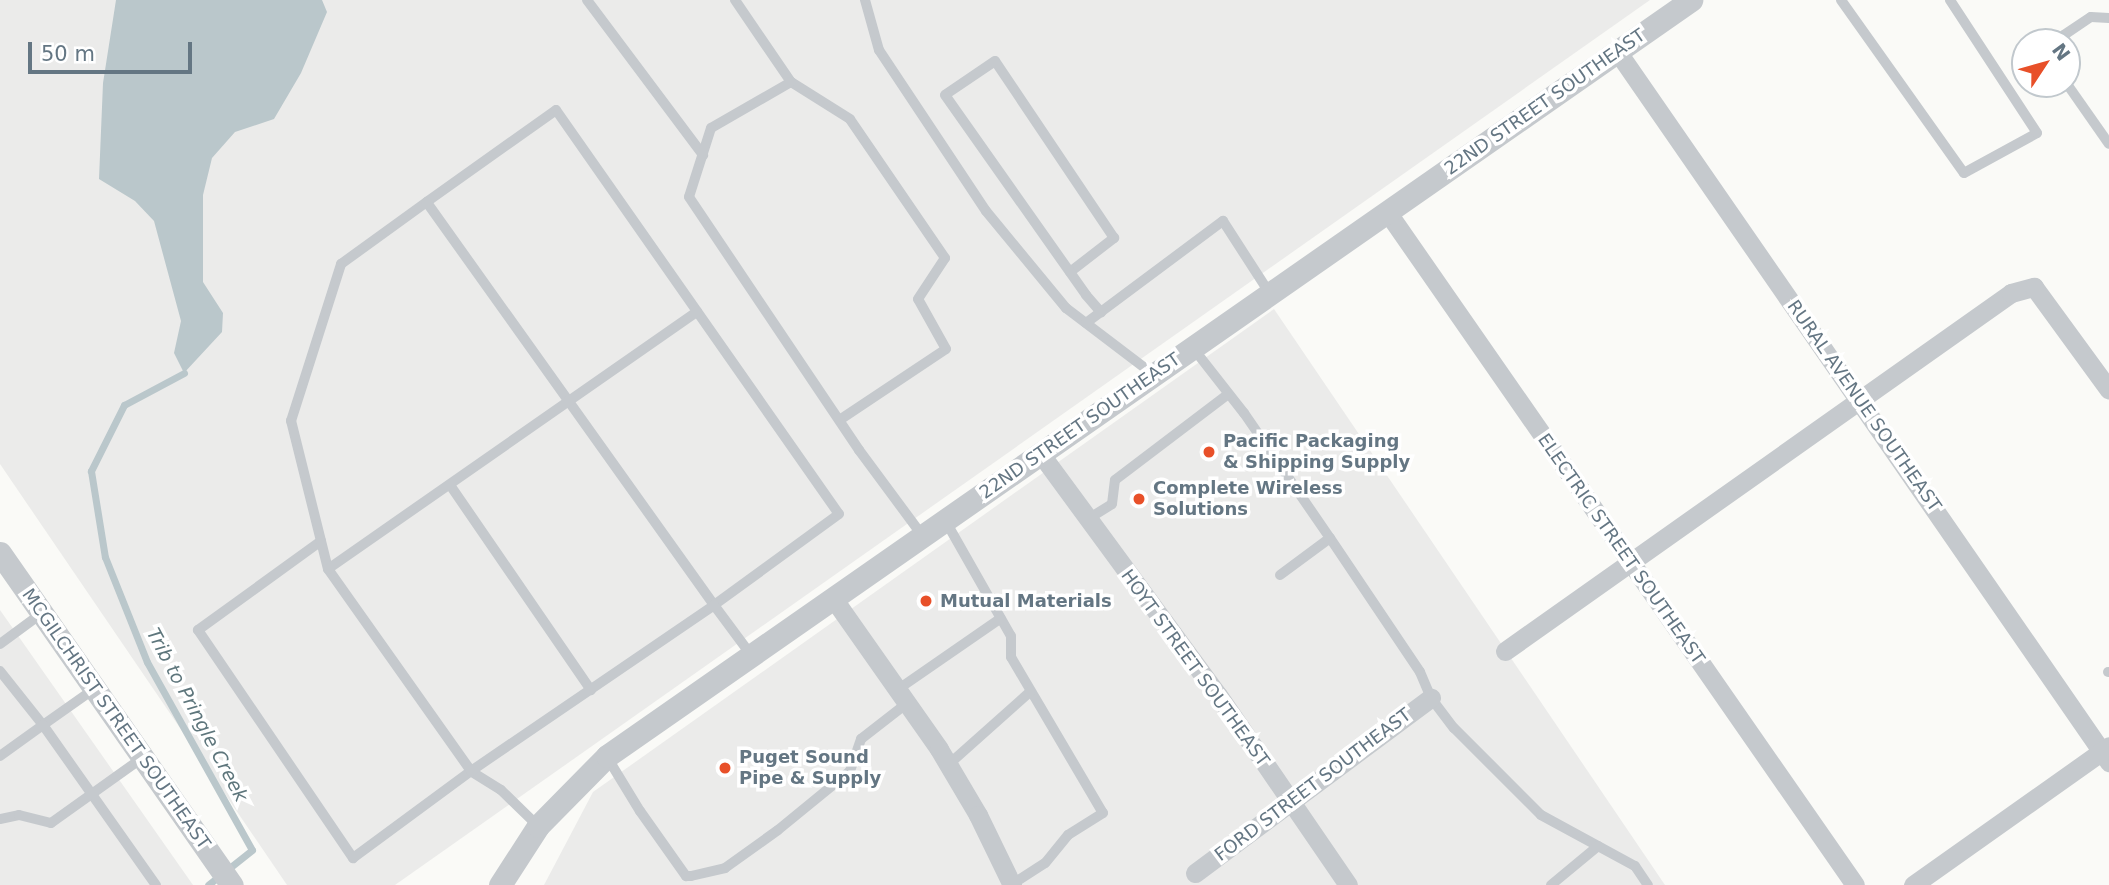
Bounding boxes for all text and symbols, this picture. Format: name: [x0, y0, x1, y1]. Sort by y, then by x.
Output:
street label: 22ND STREET SOUTHEAST: [1441, 24, 1649, 180]
scale bar: [32, 28, 196, 72]
north arrow: [2011, 28, 2081, 98]
text: N: [2048, 39, 2075, 65]
text: 50 m: [41, 42, 95, 66]
street label: RURAL AVENUE SOUTHEAST: [1782, 296, 1946, 516]
street label: 22ND STREET SOUTHEAST: [976, 348, 1184, 504]
street label: ELECTRIC STREET SOUTHEAST: [1533, 430, 1709, 668]
place label: Pacific Packaging & Shipping Supply: [1223, 431, 1410, 474]
marker: Pacific Packaging & Shipping Supply: [1201, 444, 1217, 460]
place label: Complete Wireless Solutions: [1153, 478, 1343, 520]
marker: Complete Wireless Solutions: [1131, 491, 1147, 507]
street label: HOYT STREET SOUTHEAST: [1116, 565, 1274, 771]
street label: MCGILCHRIST STREET SOUTHEAST: [17, 585, 215, 853]
place label: Mutual Materials: [940, 590, 1112, 612]
marker: Mutual Materials: [918, 593, 934, 609]
water label: Trib to Pringle Creek: [142, 624, 252, 806]
street label: FORD STREET SOUTHEAST: [1211, 704, 1415, 866]
place label: Puget Sound Pipe & Supply: [739, 747, 881, 790]
marker: Puget Sound Pipe & Supply: [717, 760, 733, 776]

